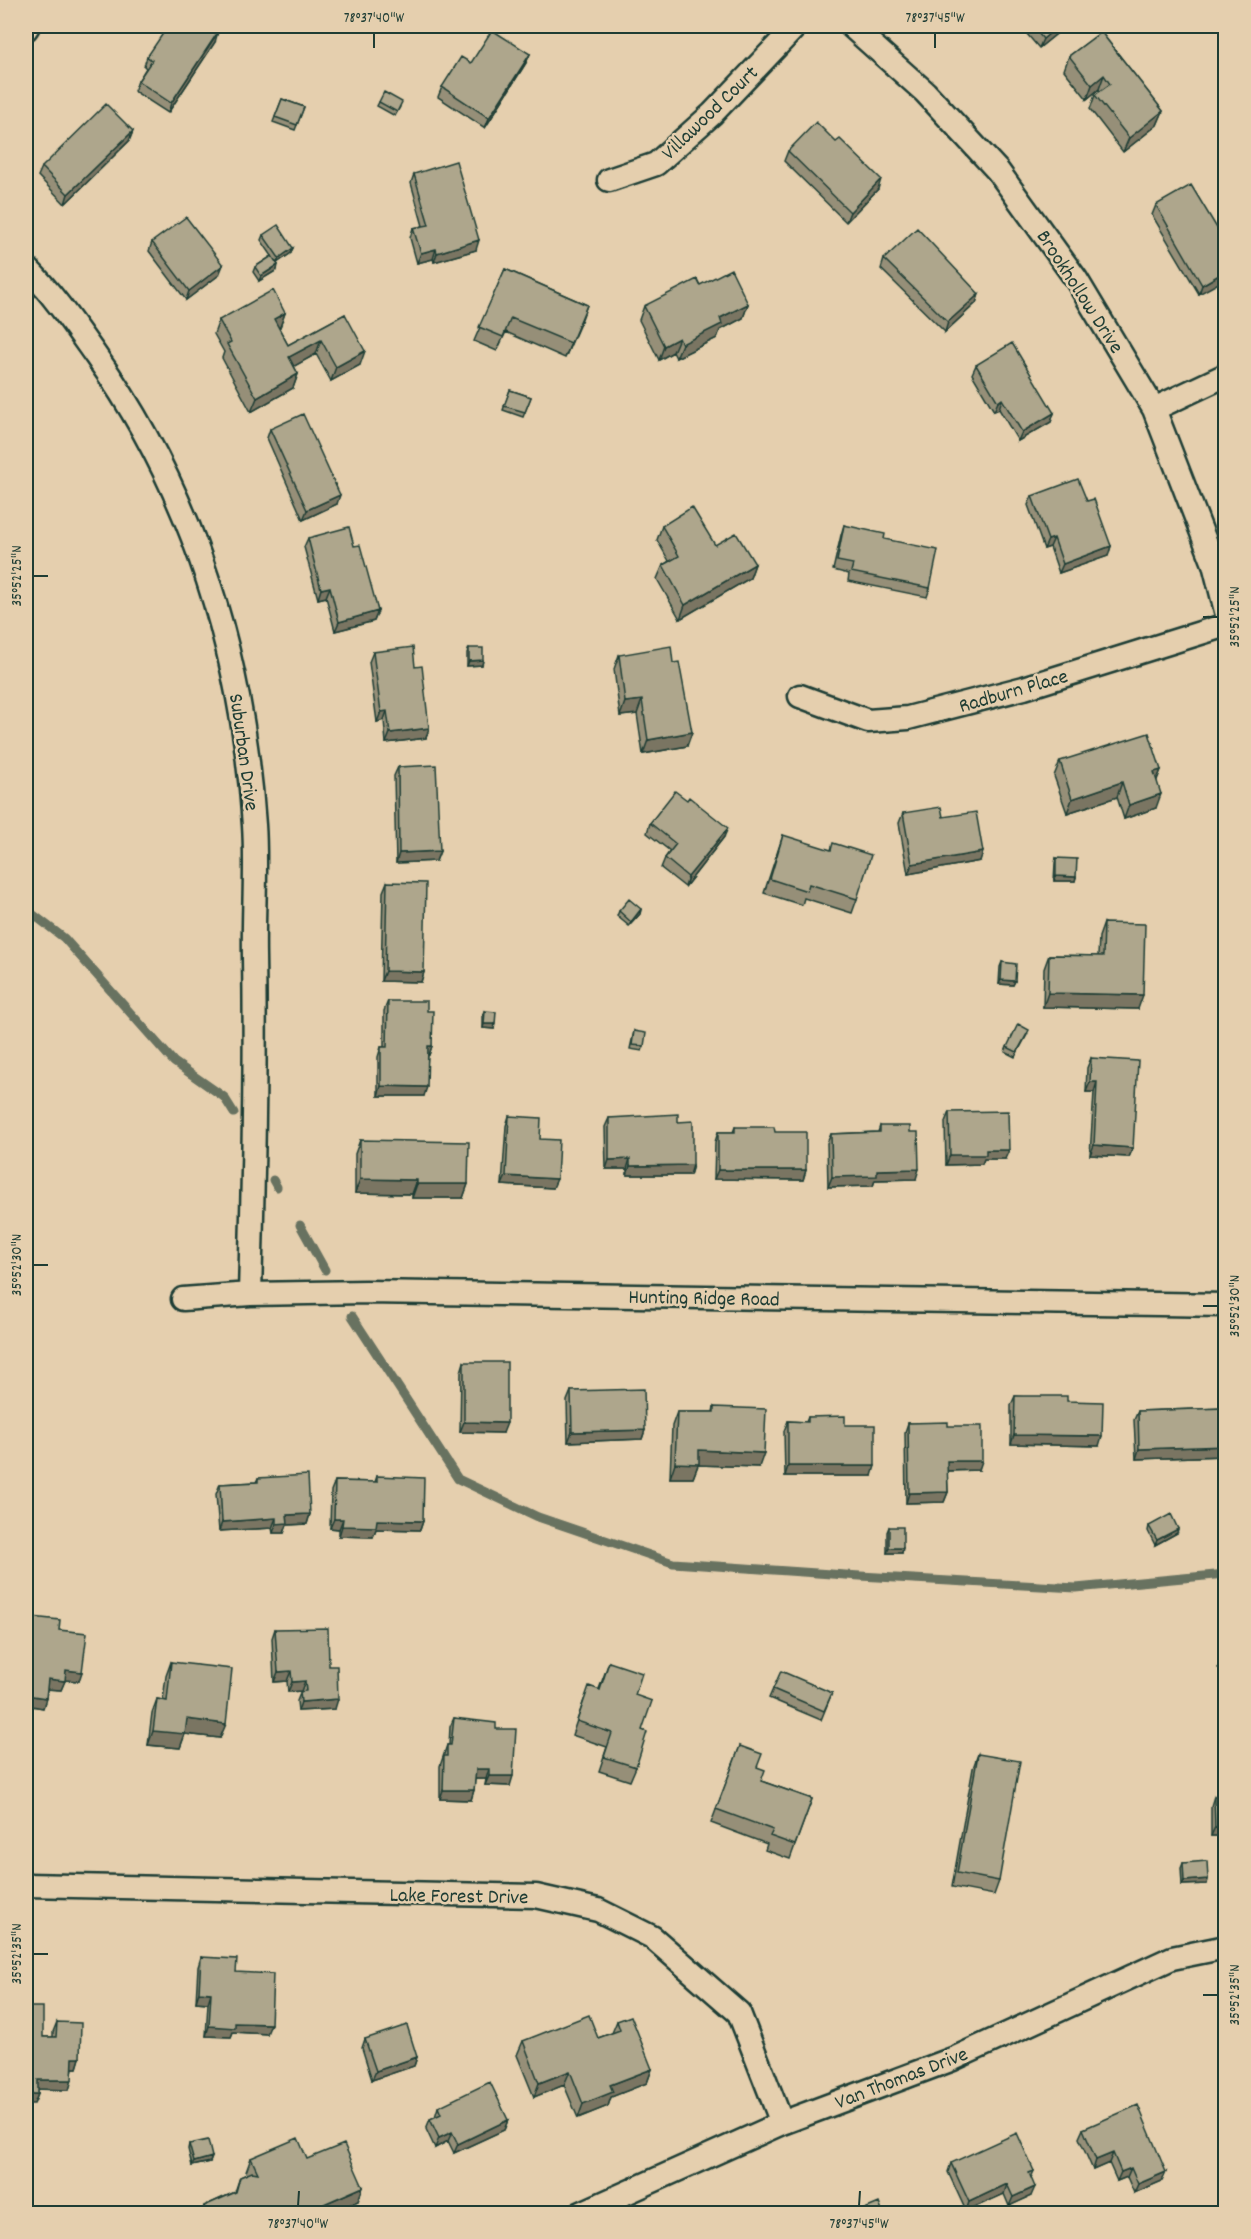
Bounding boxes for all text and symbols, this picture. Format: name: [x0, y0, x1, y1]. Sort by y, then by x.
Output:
text: 78°37'40"W: [344, 8, 405, 30]
text: 78°37'45"W: [905, 8, 965, 30]
street label: Villawood Court: [656, 60, 767, 168]
street label: Brookhollow Drive: [1027, 225, 1130, 360]
text: 35°52'25"N: [7, 545, 29, 607]
text: 35°52'25"N: [1225, 586, 1247, 648]
street label: Radburn Place: [956, 663, 1072, 723]
street label: Suburban Drive: [219, 692, 265, 813]
text: 35°52'30"N: [7, 1234, 29, 1296]
text: 35°52'30"N: [1225, 1275, 1247, 1337]
street label: Hunting Ridge Road: [628, 1284, 780, 1316]
street label: Lake Forest Drive: [389, 1882, 529, 1914]
text: 35°52'35"N: [7, 1923, 29, 1985]
text: 35°52'35"N: [1225, 1964, 1247, 2026]
street label: Van Thomas Drive: [831, 2041, 973, 2119]
text: 78°37'40"W: [268, 2214, 329, 2236]
text: 78°37'45"W: [829, 2214, 889, 2236]

